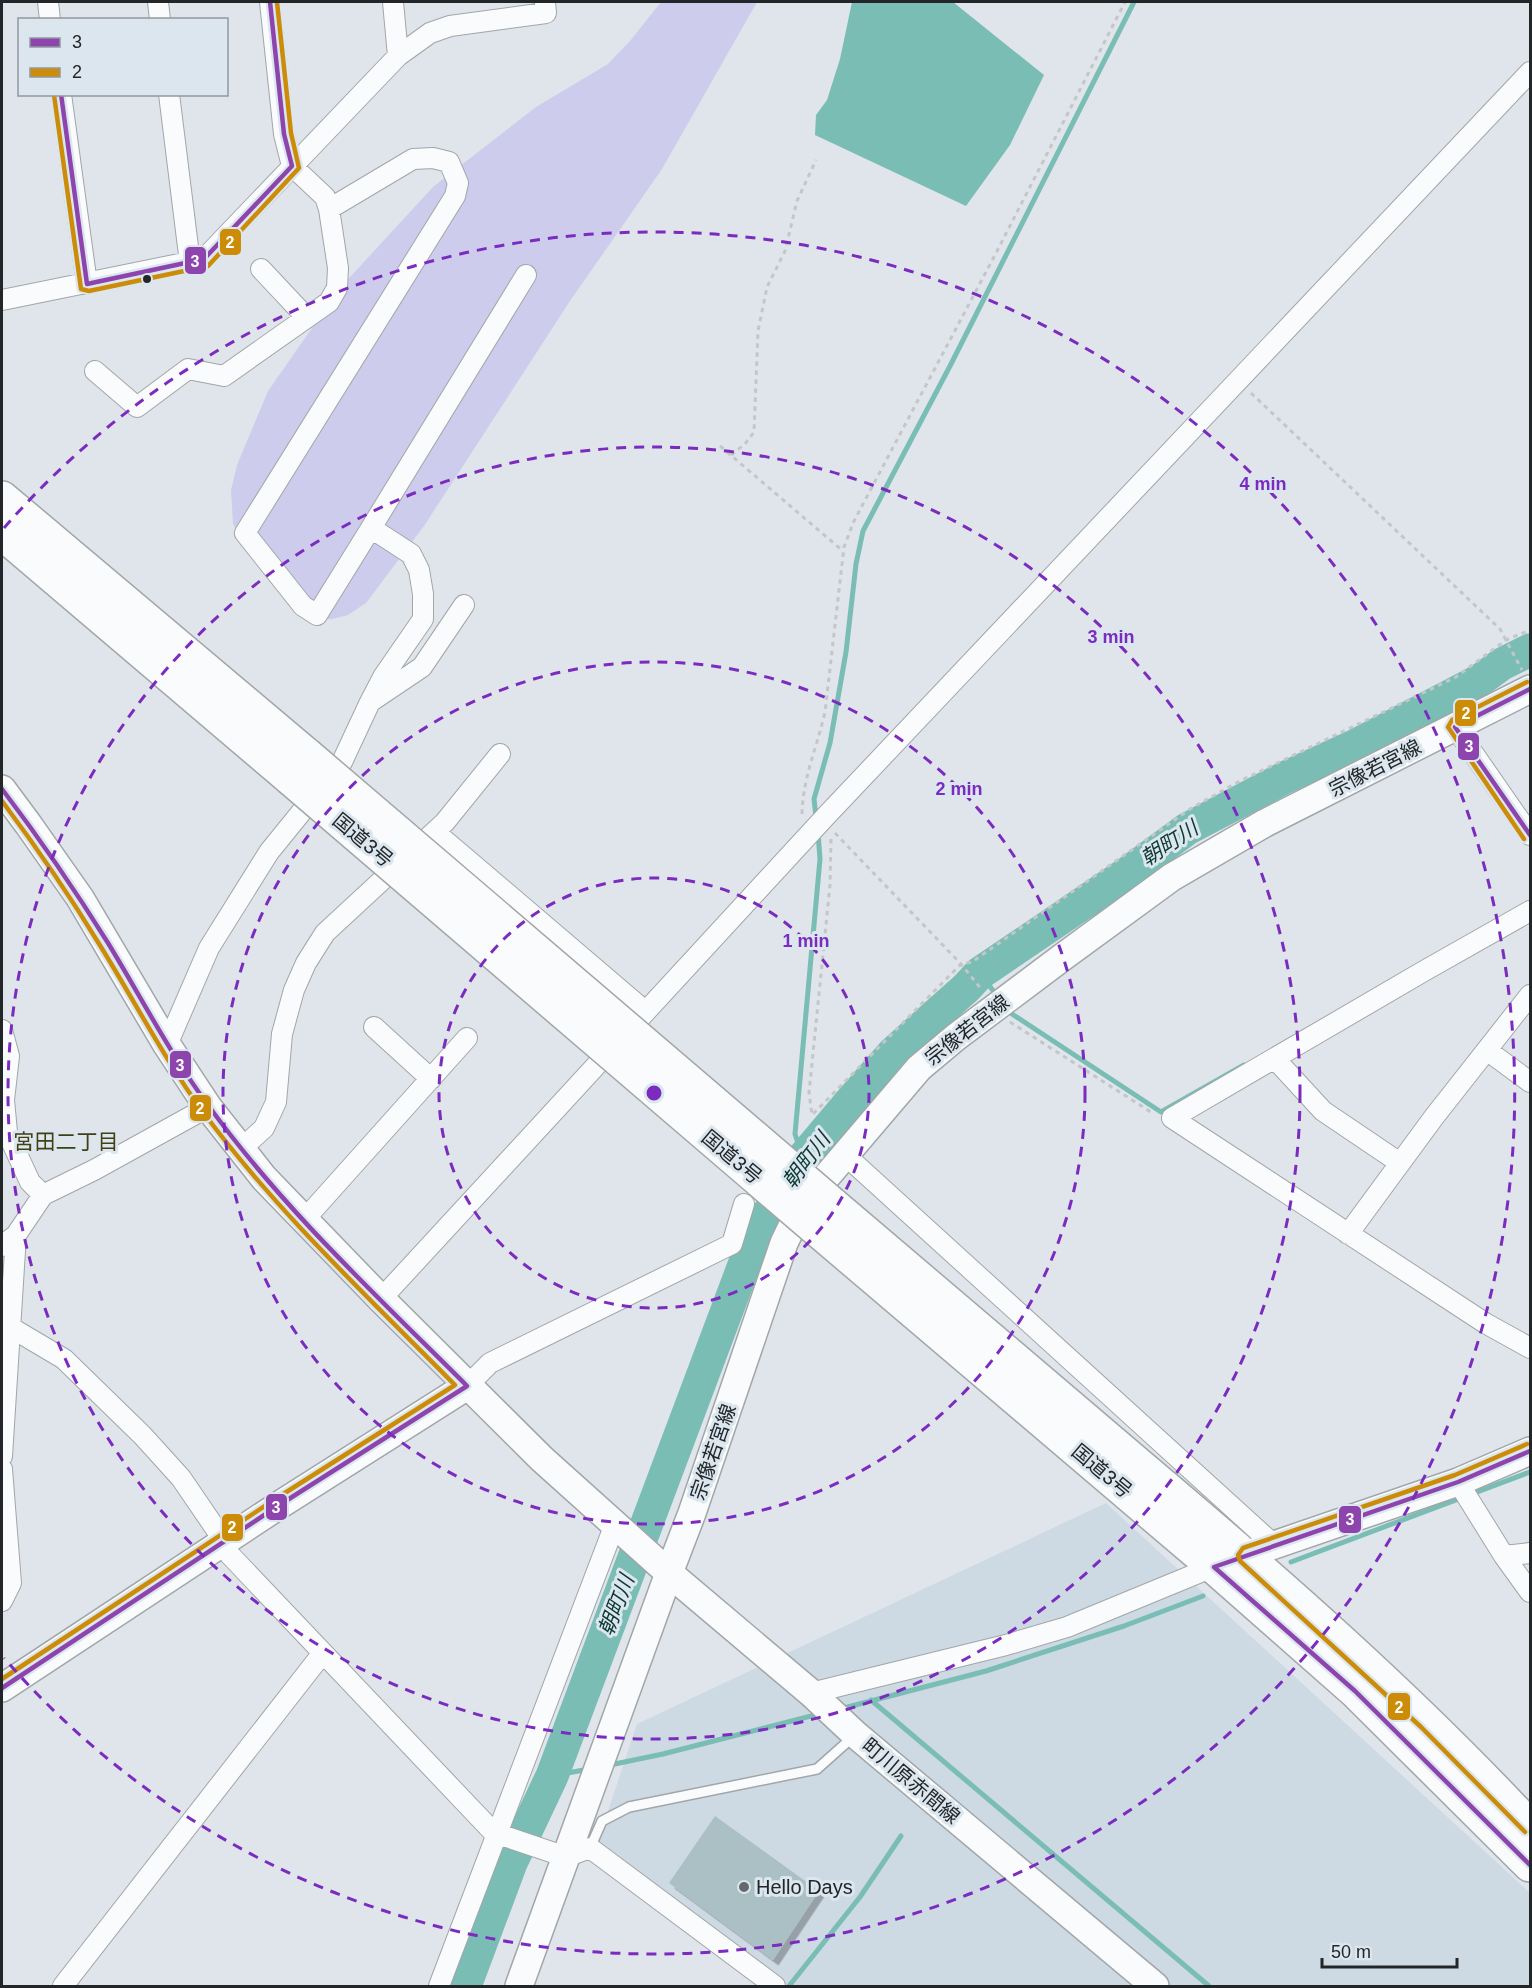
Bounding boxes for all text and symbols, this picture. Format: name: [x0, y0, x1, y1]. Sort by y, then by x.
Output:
legend: [18, 18, 228, 96]
text: 3: [72, 32, 82, 52]
text: 2: [72, 62, 82, 82]
line badge: 2: [219, 228, 242, 256]
text: 2: [226, 234, 235, 251]
line badge: 3: [184, 246, 207, 275]
text: 3: [191, 253, 200, 270]
unlabelled marker: [141, 273, 153, 285]
text: 4 min: [1239, 474, 1287, 494]
text: 3 min: [1087, 627, 1135, 647]
line badge: 2: [1454, 699, 1477, 727]
text: 2: [1462, 705, 1471, 722]
line badge: 3: [1457, 732, 1480, 761]
street label: 宗像若宮線: [1325, 735, 1425, 801]
text: 3: [1465, 738, 1474, 755]
text: 2 min: [935, 779, 983, 799]
street label: 国道3号: [329, 809, 397, 871]
water label: 朝町川: [1136, 815, 1203, 870]
text: 1 min: [782, 931, 830, 951]
street label: 宗像若宮線: [921, 991, 1013, 1069]
line badge: 3: [169, 1050, 192, 1079]
text: 3: [176, 1057, 185, 1074]
centre of rings: [644, 1083, 664, 1103]
line badge: 2: [189, 1094, 212, 1122]
text: 2: [196, 1100, 205, 1117]
street label: 国道3号: [698, 1126, 766, 1188]
water label: 朝町川: [778, 1126, 835, 1192]
district label: 宮田二丁目: [14, 1130, 119, 1153]
street label: 宗像若宮線: [686, 1401, 740, 1503]
street label: 国道3号: [1068, 1440, 1136, 1502]
line badge: 3: [265, 1493, 288, 1521]
text: 3: [272, 1499, 281, 1516]
line badge: 3: [1338, 1505, 1362, 1534]
text: 3: [1346, 1511, 1355, 1528]
line badge: 2: [221, 1513, 244, 1542]
text: 2: [228, 1519, 237, 1536]
water label: 朝町川: [594, 1570, 639, 1639]
line badge: 2: [1387, 1692, 1411, 1721]
text: 2: [1395, 1699, 1404, 1716]
street label: 町川原赤間線: [858, 1734, 964, 1828]
place label: Hello Days: [756, 1876, 853, 1898]
marker: Hello Days: [737, 1880, 751, 1894]
scale bar: [1322, 1931, 1457, 1969]
text: 50 m: [1331, 1942, 1371, 1962]

